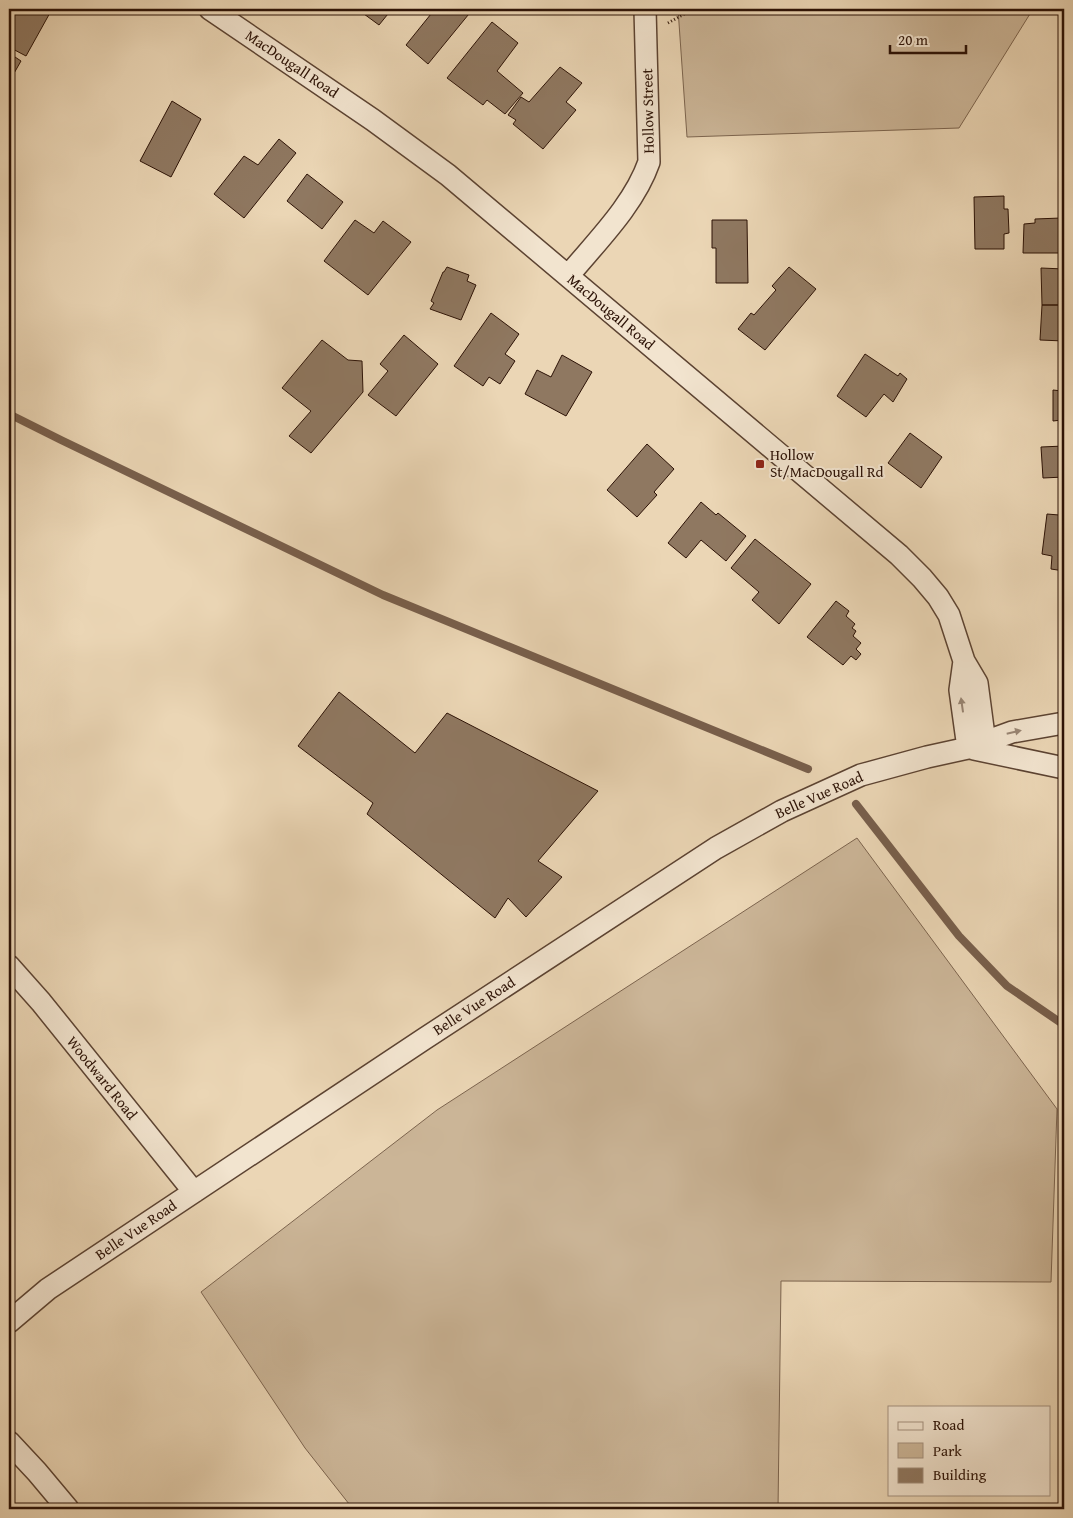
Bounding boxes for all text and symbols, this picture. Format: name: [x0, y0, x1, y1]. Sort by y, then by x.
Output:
scale bar: [890, 22, 967, 54]
street label: MacDougall Road: [241, 25, 343, 103]
text: 20 m: [898, 29, 929, 50]
street label: Hollow Street: [636, 67, 659, 154]
street label: MacDougall Road: [563, 269, 660, 355]
place label: Hollow St/MacDougall Rd: [770, 444, 884, 482]
marker: Hollow St/MacDougall Rd: [754, 458, 766, 470]
one-way arrow: [958, 696, 966, 712]
one-way arrow: [1007, 728, 1022, 736]
street label: Belle Vue Road: [772, 766, 866, 823]
street label: Belle Vue Road: [429, 971, 519, 1040]
street label: Woodward Road: [62, 1032, 143, 1124]
street label: Belle Vue Road: [91, 1195, 181, 1265]
legend: [888, 1406, 1050, 1496]
text: Road: [933, 1414, 964, 1435]
text: Park: [933, 1440, 962, 1461]
text: Building: [933, 1464, 987, 1485]

